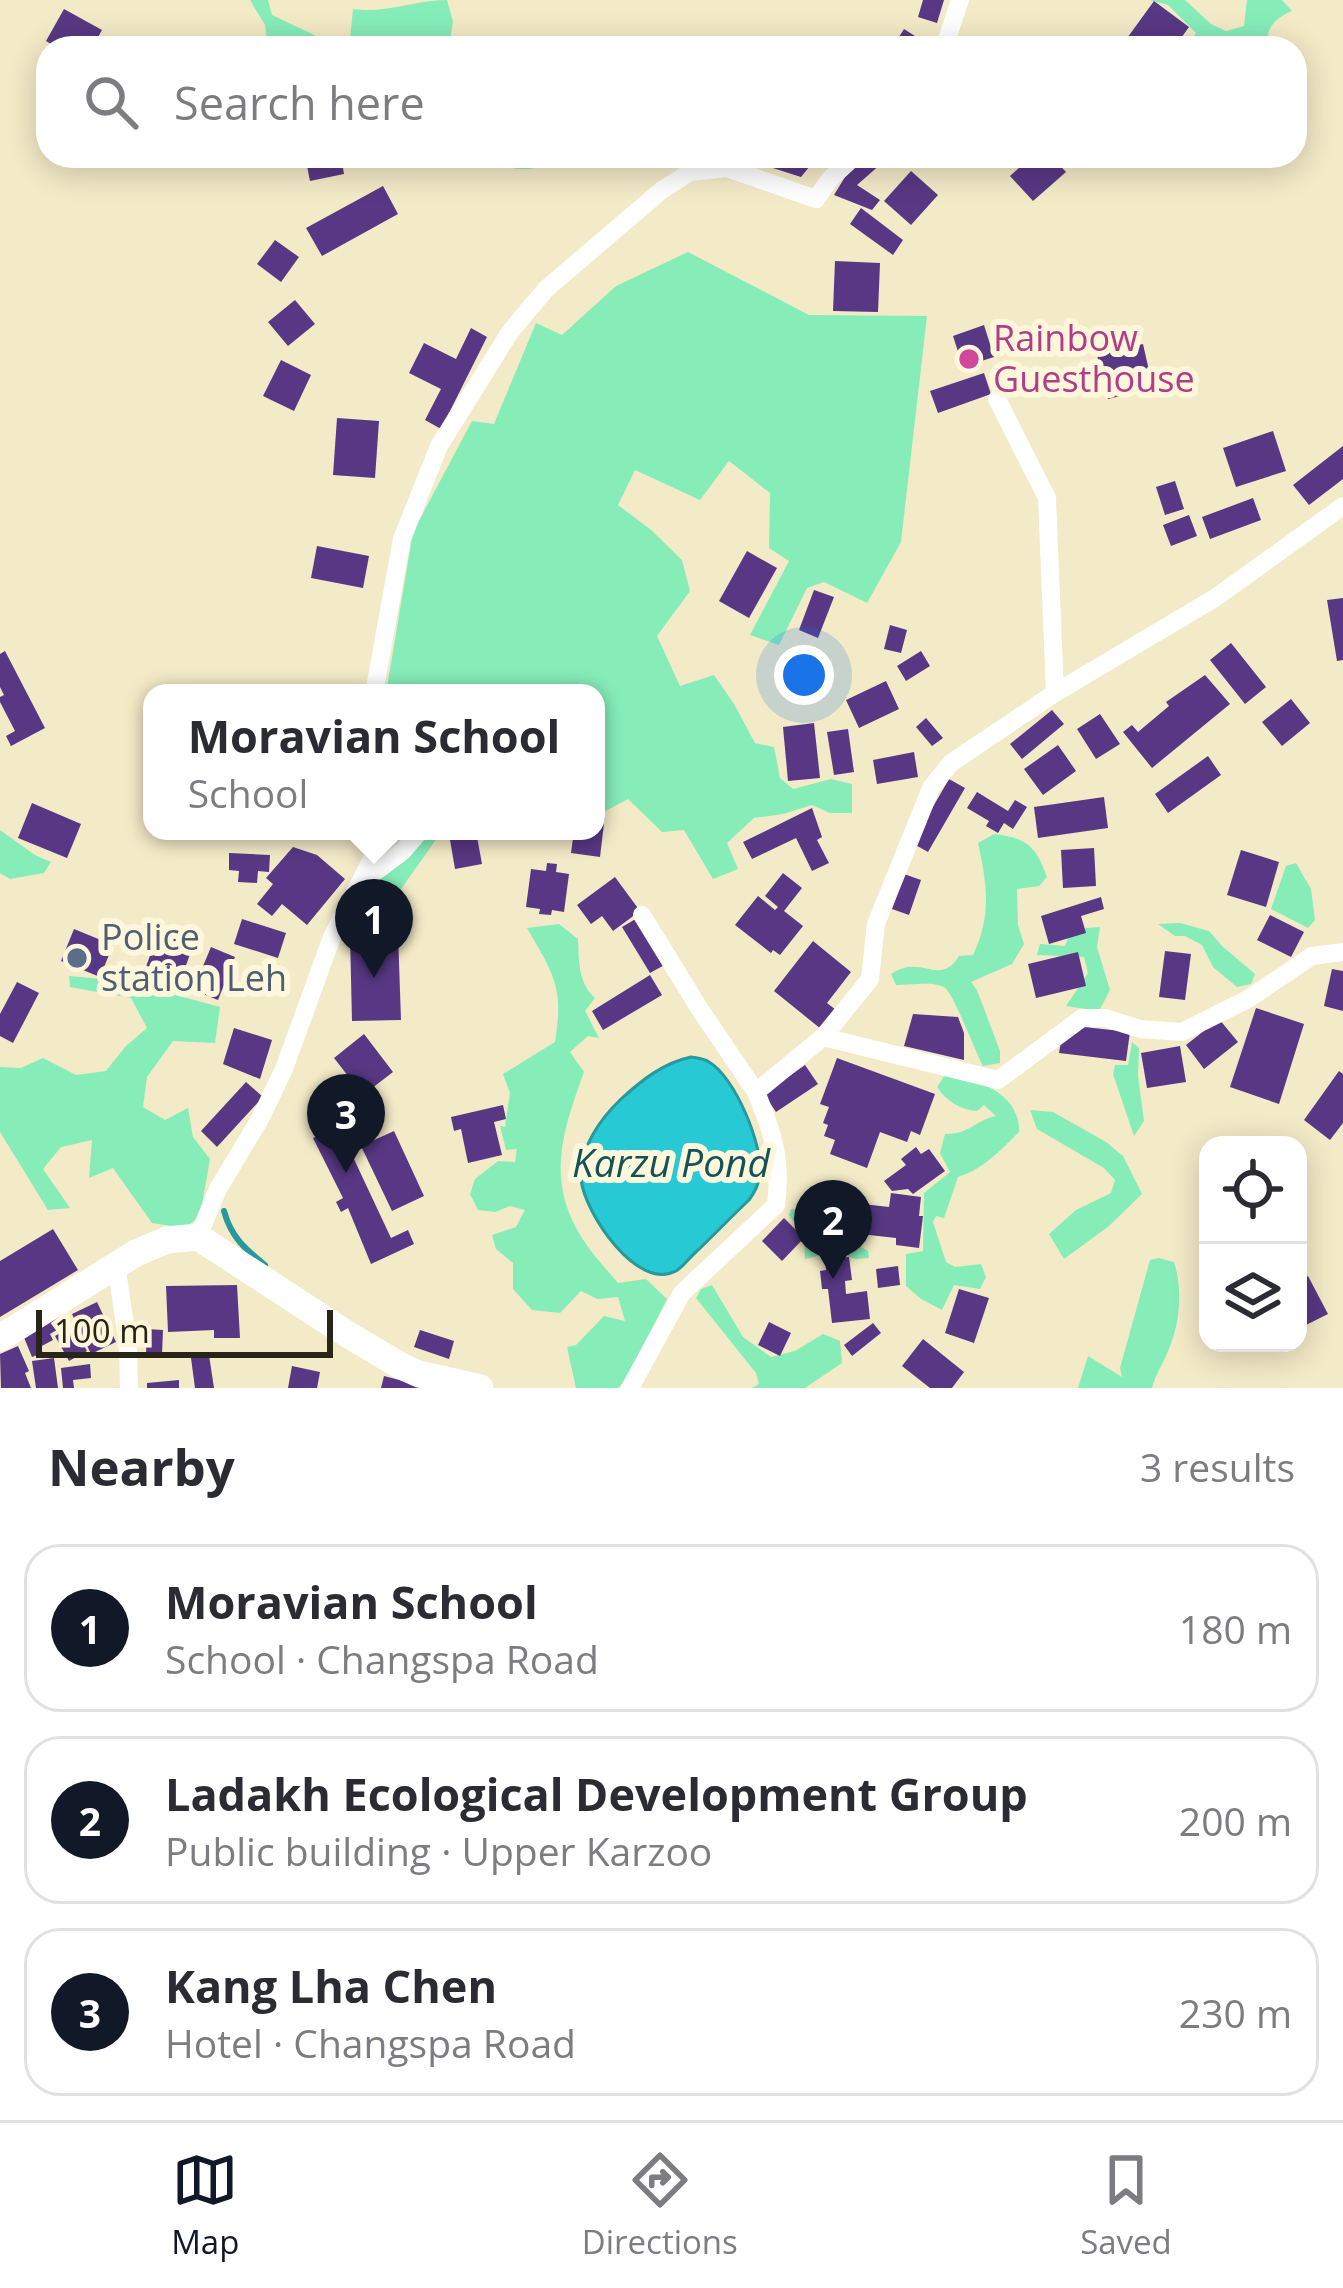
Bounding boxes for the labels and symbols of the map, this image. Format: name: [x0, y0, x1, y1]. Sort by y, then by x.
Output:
place label: Rainbow Guesthouse: [993, 313, 1195, 403]
marker: Rainbow Guesthouse: [956, 346, 982, 372]
your location: [774, 645, 834, 705]
pin: 1: [335, 879, 413, 978]
place label: Police station Leh: [101, 912, 287, 1002]
marker: Police station Leh: [64, 945, 90, 971]
pin: 3: [307, 1074, 385, 1173]
water label: Karzu Pond: [572, 1135, 772, 1188]
pin: 2: [794, 1180, 872, 1279]
scale bar: [36, 1304, 333, 1357]

